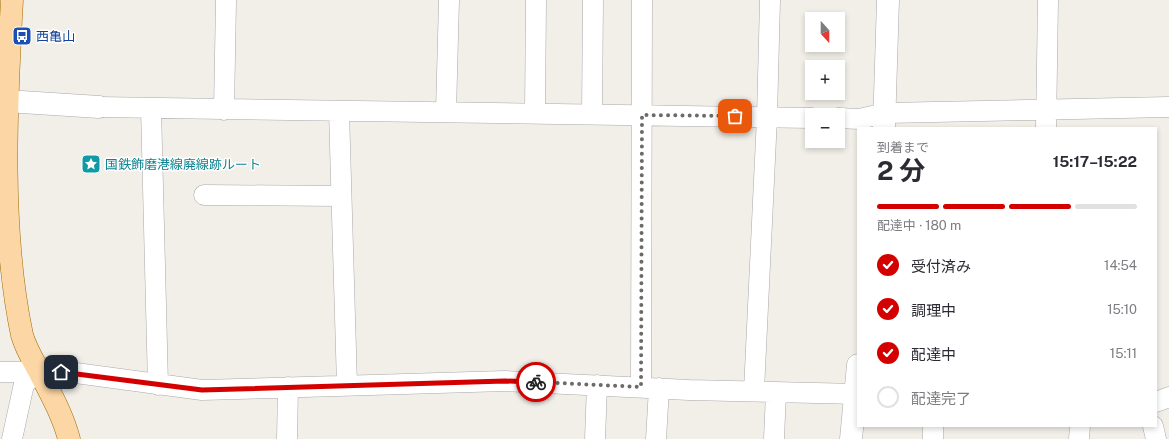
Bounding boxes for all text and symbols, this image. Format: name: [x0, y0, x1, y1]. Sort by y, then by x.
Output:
north arrow: [805, 12, 845, 52]
map controls: [805, 12, 845, 148]
bus stop icon: 西亀山: [11, 25, 33, 47]
place label: 西亀山: [36, 29, 75, 44]
button: +: [805, 60, 845, 100]
pin: [718, 99, 752, 133]
icon: bag: [724, 105, 746, 127]
button: −: [805, 108, 845, 148]
text: 到着まで: [877, 140, 929, 155]
place icon: 国鉄飾磨港線廃線跡ルート: [80, 153, 102, 175]
text: 15:17–15:22: [1053, 153, 1137, 170]
text: 2 分: [877, 155, 925, 186]
place label: 国鉄飾磨港線廃線跡ルート: [105, 157, 261, 172]
text: 配達中 · 180 m: [877, 218, 961, 233]
icon: check: [877, 254, 899, 276]
text: 受付済み: [911, 258, 971, 275]
text: 14:54: [1104, 258, 1137, 273]
icon: check: [877, 298, 899, 320]
text: 調理中: [911, 302, 956, 319]
text: 15:10: [1107, 302, 1137, 317]
icon: check: [877, 342, 899, 364]
text: 配達中: [911, 346, 956, 363]
text: 15:11: [1110, 346, 1137, 361]
pin: [44, 355, 78, 389]
icon: home: [50, 361, 72, 383]
courier: [516, 362, 556, 402]
icon: bike: [525, 371, 547, 393]
text: 配達完了: [911, 390, 971, 407]

